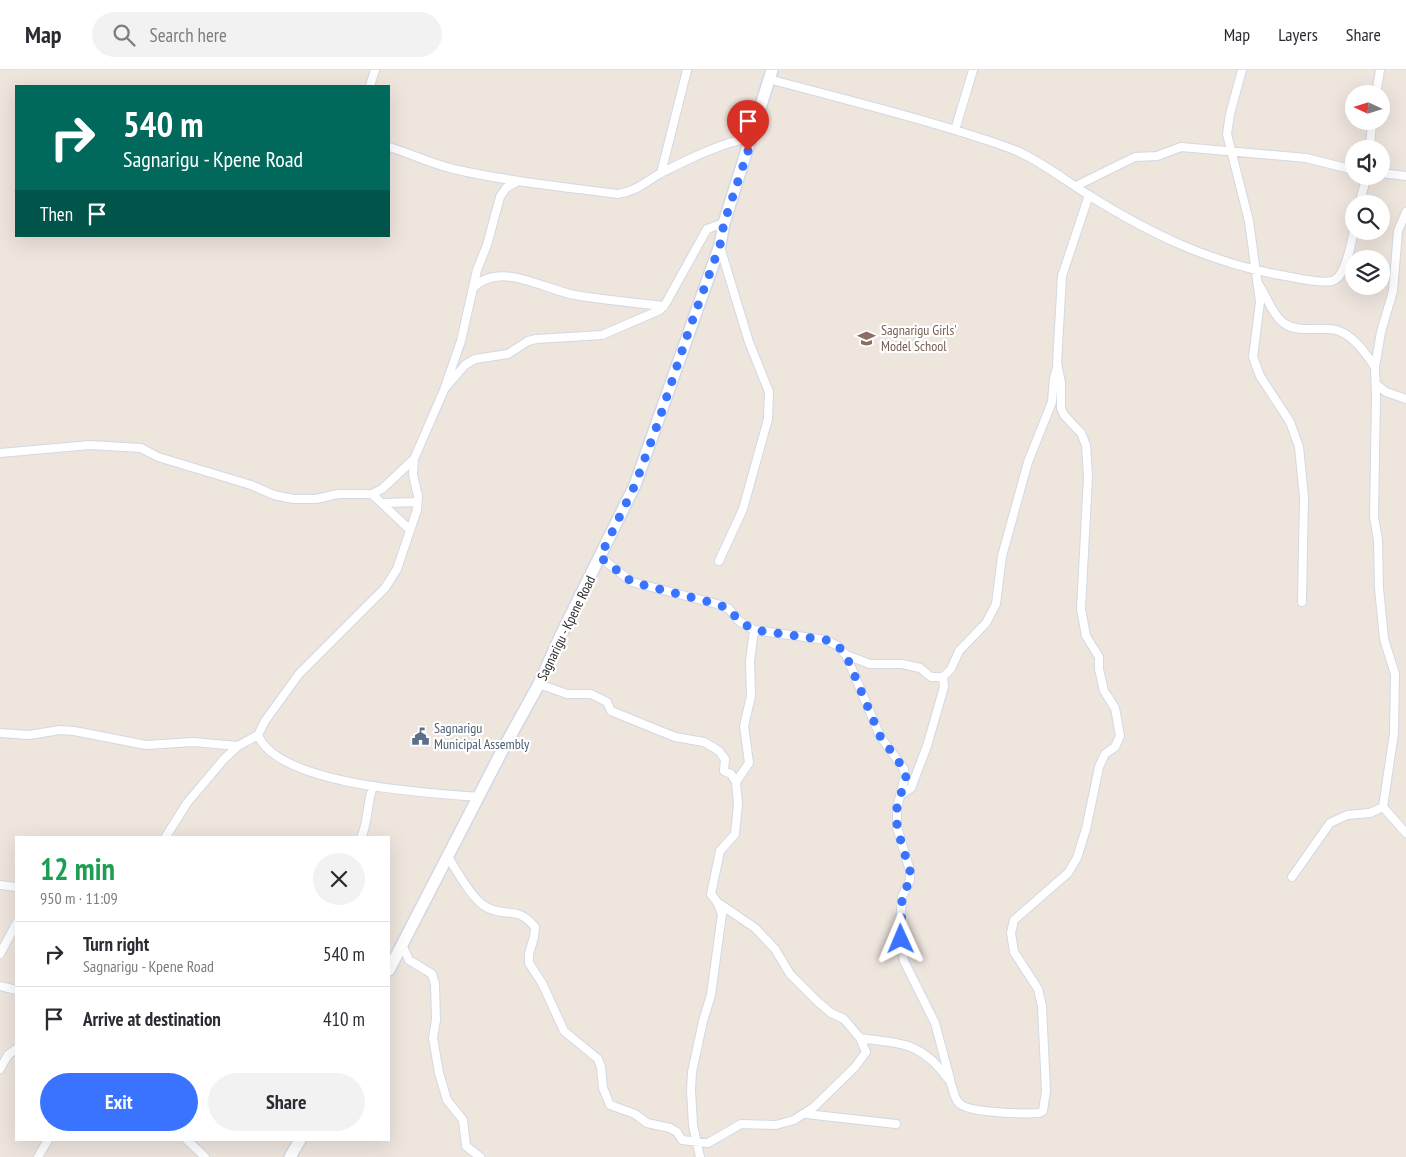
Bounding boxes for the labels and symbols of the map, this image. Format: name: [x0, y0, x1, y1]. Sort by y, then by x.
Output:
north arrow: [1345, 85, 1390, 130]
pin: [727, 100, 769, 151]
place label: Sagnarigu Girls' Model School: [881, 321, 957, 355]
school or university icon: Sagnarigu Girls' Model School: [857, 328, 877, 348]
street label: Sagnarigu - Kpene Road: [533, 573, 599, 683]
place label: Sagnarigu Municipal Assembly: [434, 719, 530, 753]
public building icon: Sagnarigu Municipal Assembly: [410, 726, 430, 746]
position arrow: [874, 912, 926, 964]

